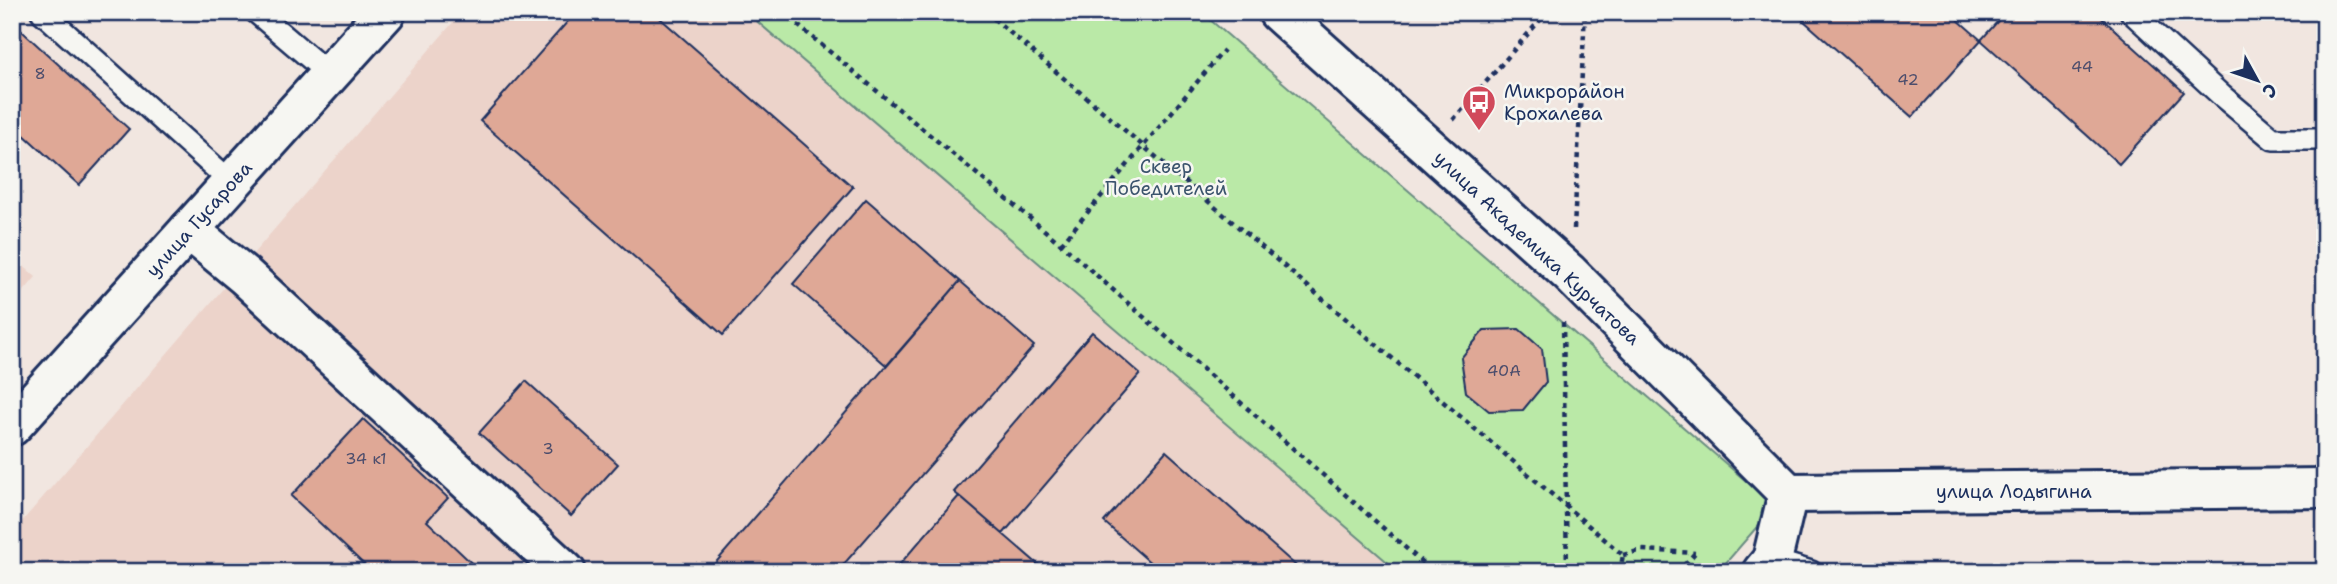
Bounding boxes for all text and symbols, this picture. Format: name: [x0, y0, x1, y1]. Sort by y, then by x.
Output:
north arrow: [2222, 46, 2292, 116]
house number: 44: [2071, 56, 2093, 77]
house number: 8: [34, 63, 46, 84]
house number: 42: [1897, 69, 1919, 90]
text: С: [2256, 78, 2283, 103]
place label: Микрорайон Крохалева: [1504, 79, 1625, 126]
bus stop icon: Микрорайон Крохалева: [1460, 83, 1498, 132]
street label: улица Академика Курчатова: [1428, 145, 1646, 351]
park label: Сквер Победителей: [1105, 154, 1227, 201]
street label: улица Гусарова: [140, 156, 258, 282]
house number: 40А: [1487, 360, 1521, 381]
house number: 3: [542, 438, 554, 459]
house number: 34 к1: [345, 448, 387, 469]
street label: улица Лодыгина: [1936, 479, 2092, 504]

